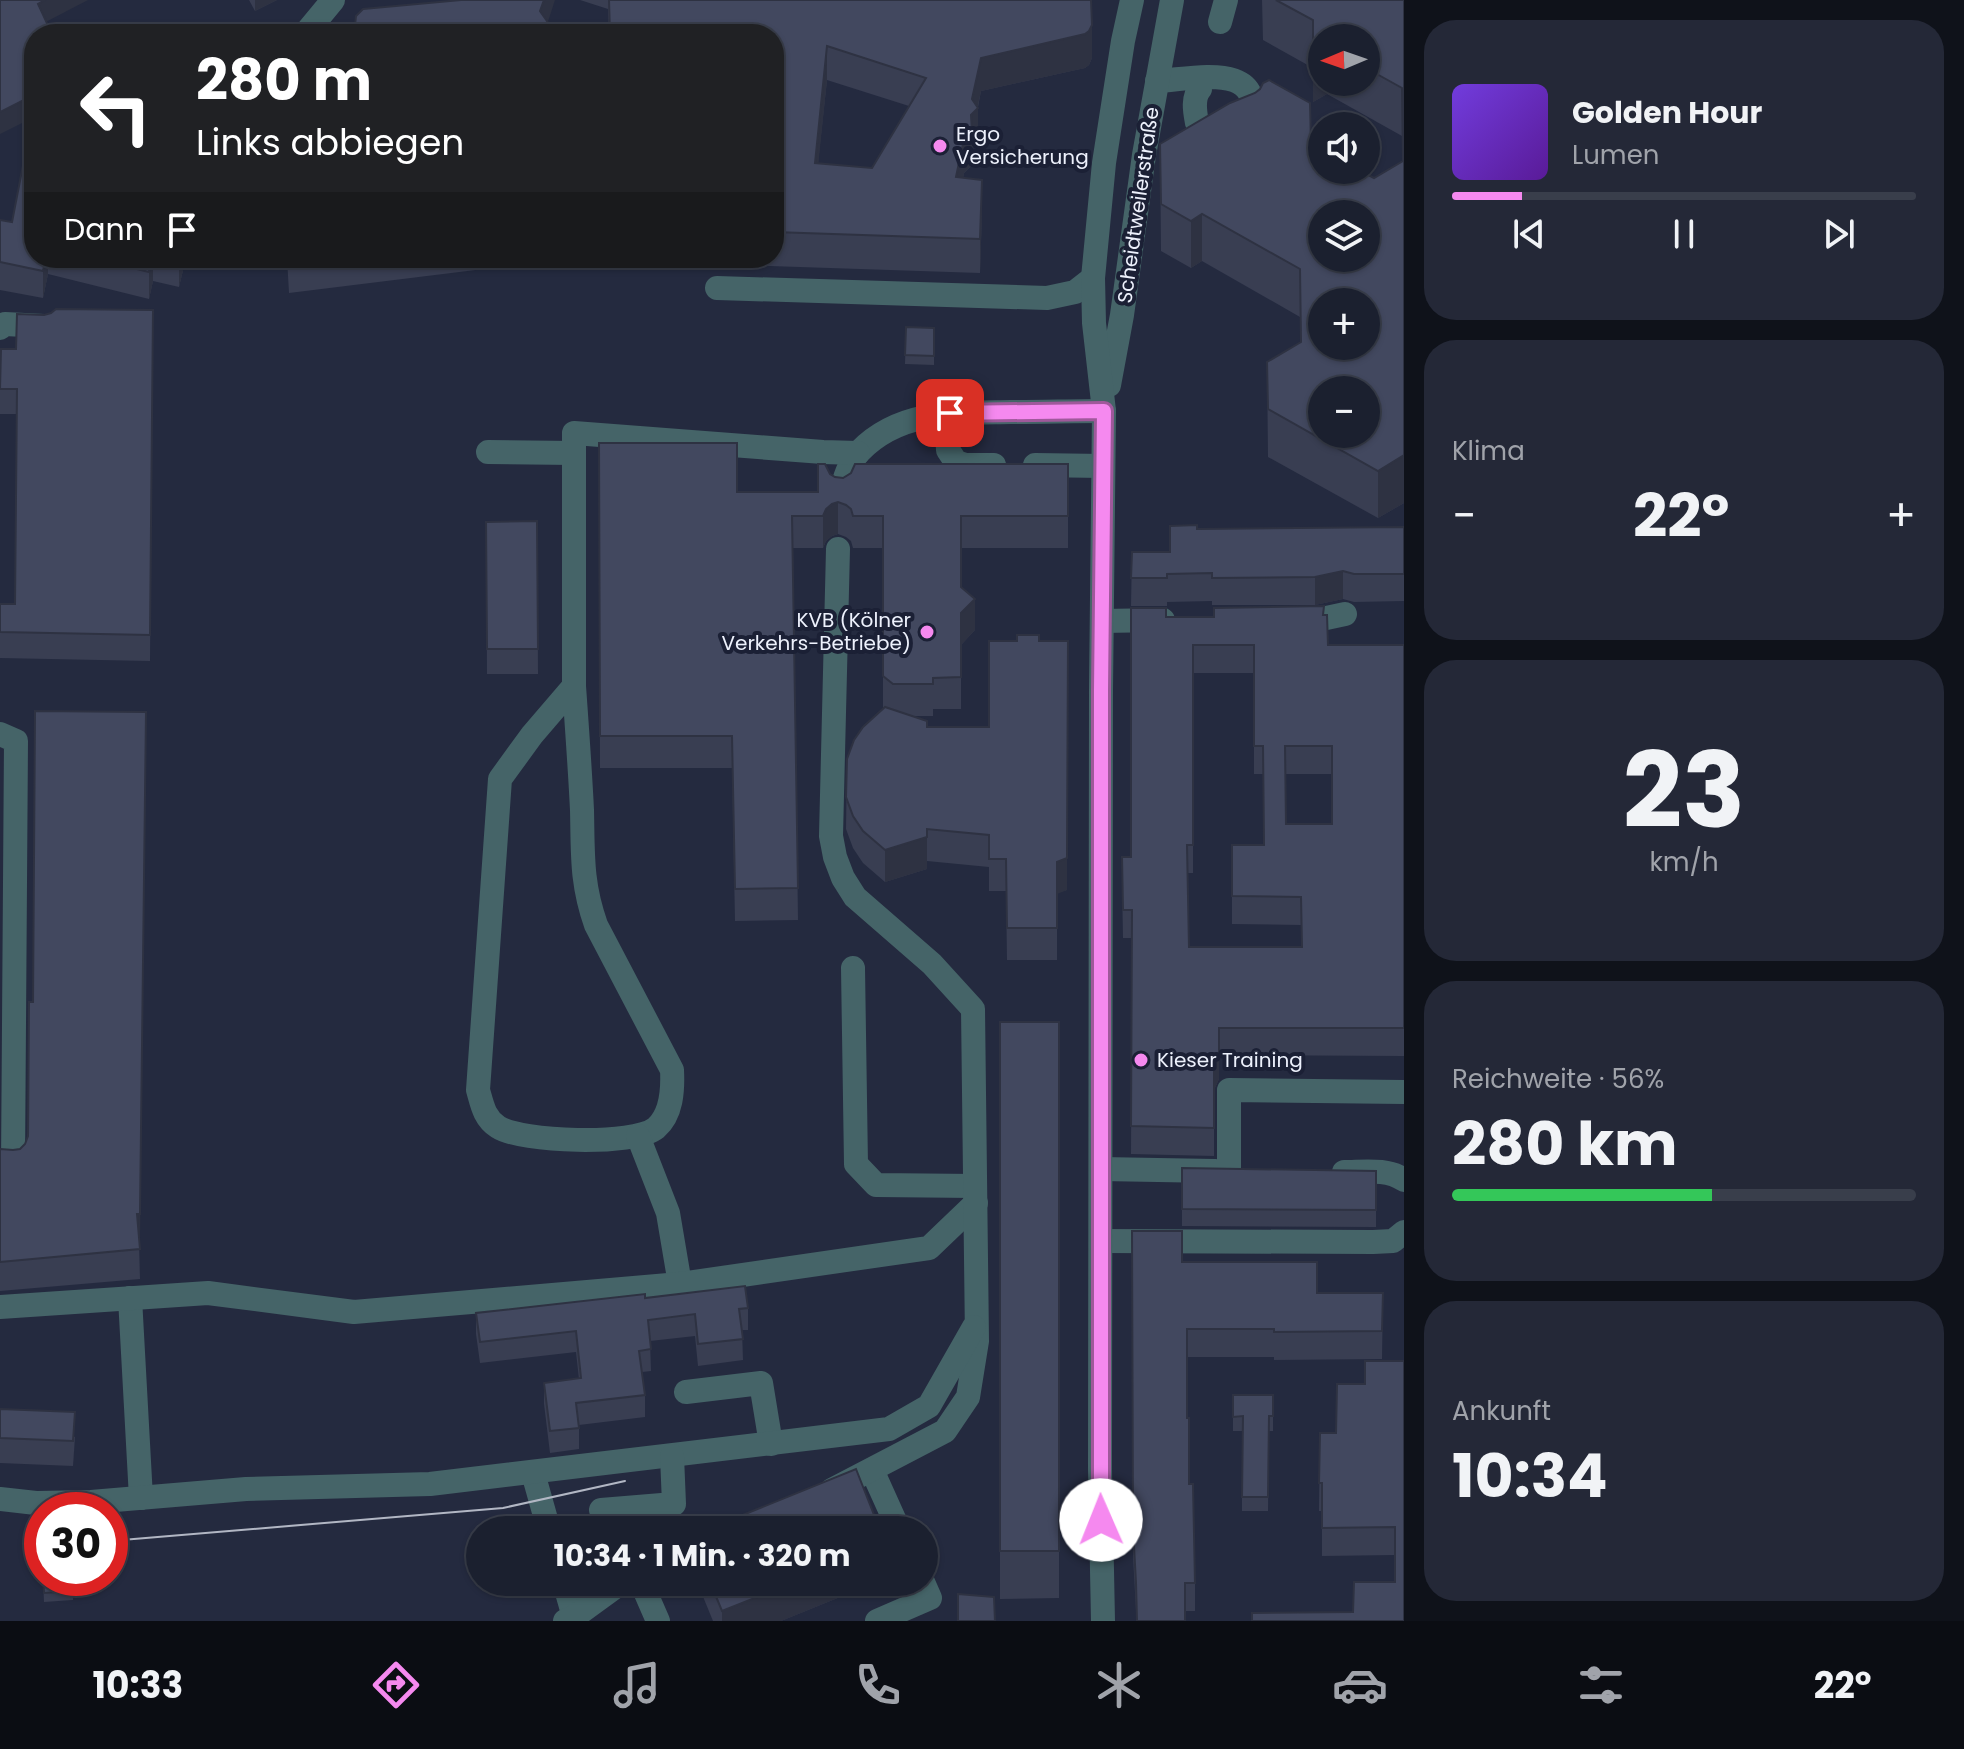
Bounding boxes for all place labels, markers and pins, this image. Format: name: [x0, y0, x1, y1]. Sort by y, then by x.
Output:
place label: Ergo Versicherung: [956, 120, 1089, 171]
marker: Ergo Versicherung: [931, 137, 949, 155]
pin: [916, 379, 984, 447]
place label: KVB (Kölner Verkehrs-Betriebe): [721, 606, 911, 657]
marker: KVB (Kölner Verkehrs-Betriebe): [918, 623, 936, 641]
place label: Kieser Training: [1157, 1046, 1303, 1074]
marker: Kieser Training: [1132, 1051, 1150, 1069]

